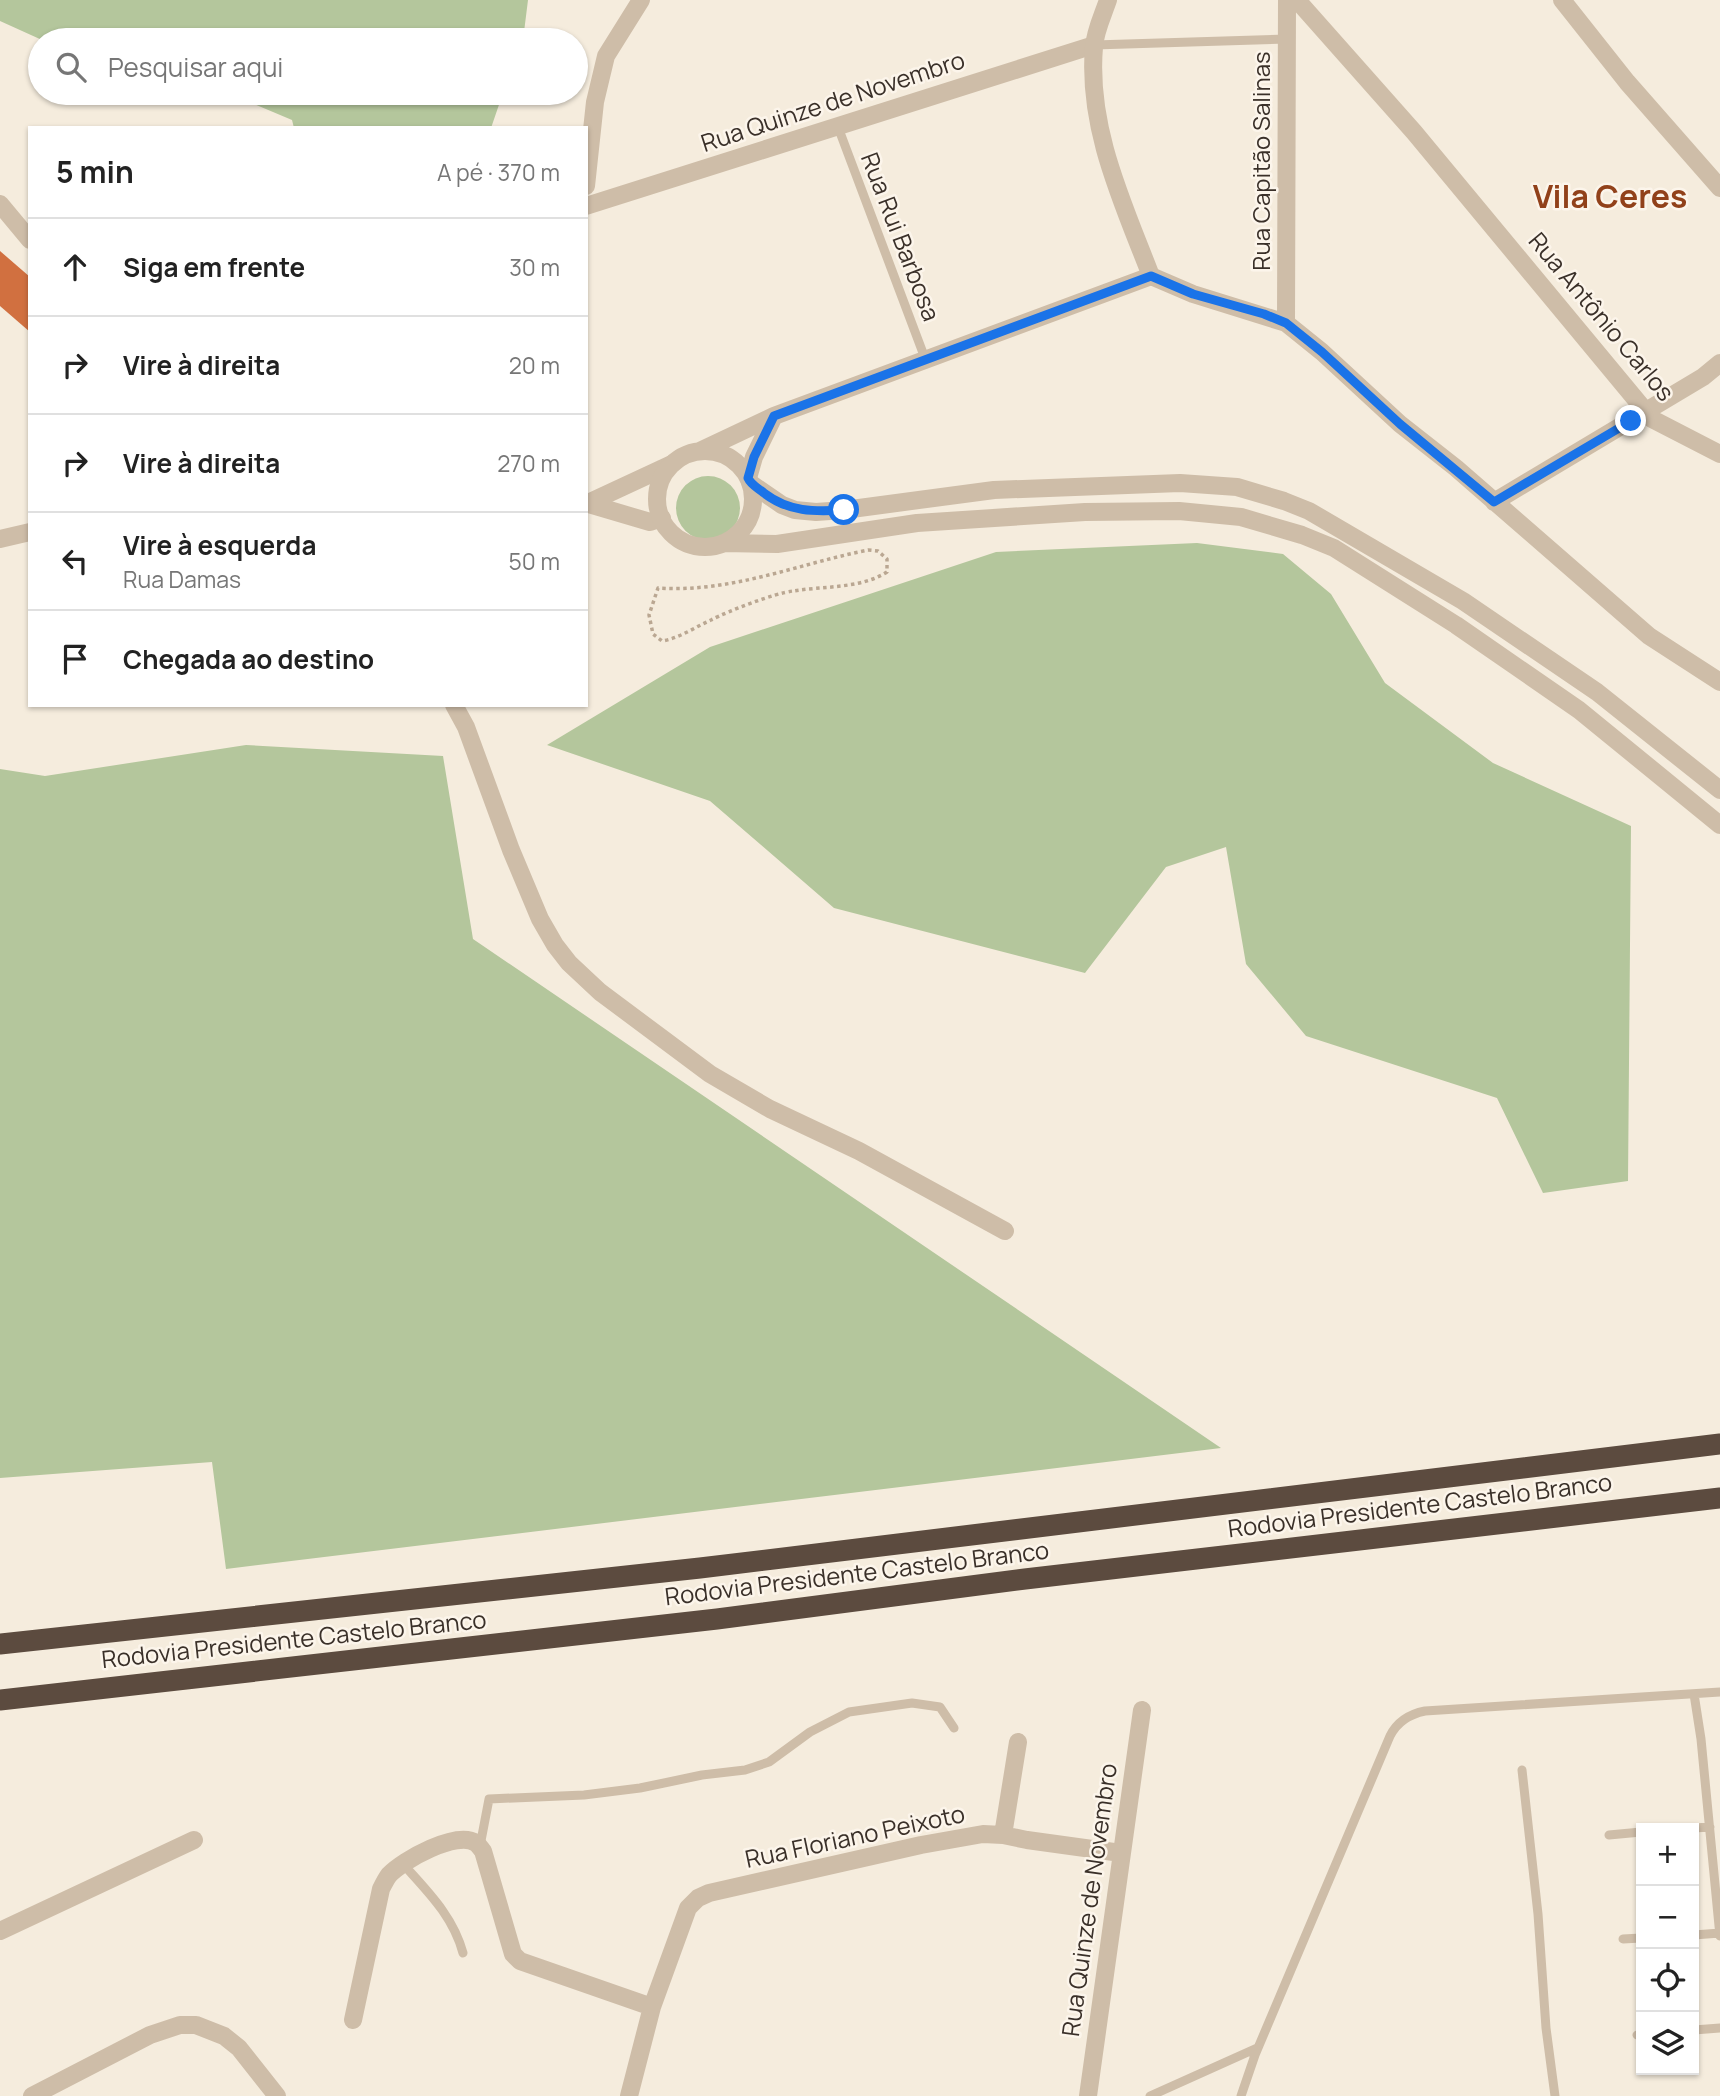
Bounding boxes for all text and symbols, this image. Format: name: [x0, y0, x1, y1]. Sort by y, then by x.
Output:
search box: [28, 28, 588, 105]
street label: Rua Quinze de Novembro: [697, 42, 969, 159]
icon: search: [52, 48, 90, 86]
text: Pesquisar aqui: [108, 49, 283, 85]
street label: Rua Capitão Salinas: [1244, 51, 1277, 271]
street label: Rua Rui Barbosa: [854, 147, 949, 326]
text: 5 min: [56, 151, 134, 192]
text: A pé · 370 m: [437, 156, 560, 188]
district label: Vila Ceres: [1533, 174, 1687, 218]
street label: Rua Antônio Carlos: [1522, 225, 1682, 407]
icon: ahead: [56, 248, 94, 286]
text: Siga em frente: [123, 249, 305, 285]
text: 30 m: [509, 251, 560, 283]
icon: right: [56, 346, 94, 384]
text: Vire à direita: [123, 347, 280, 383]
text: 20 m: [509, 349, 560, 381]
route end: [1615, 405, 1646, 436]
icon: right: [56, 444, 94, 482]
text: Vire à direita: [123, 445, 280, 481]
text: 270 m: [497, 447, 560, 479]
route start: [828, 494, 859, 525]
text: Vire à esquerda: [123, 527, 316, 563]
icon: left: [56, 542, 94, 580]
text: 50 m: [509, 545, 560, 577]
text: Rua Damas: [123, 563, 241, 595]
icon: arrive: [56, 640, 94, 678]
text: Chegada ao destino: [123, 641, 374, 677]
street label: Rodovia Presidente Castelo Branco: [1226, 1465, 1614, 1544]
street label: Rodovia Presidente Castelo Branco: [663, 1533, 1051, 1612]
street label: Rodovia Presidente Castelo Branco: [100, 1602, 488, 1675]
street label: Rua Quinze de Novembro: [1053, 1761, 1124, 2038]
street label: Rua Floriano Peixoto: [742, 1796, 968, 1875]
map controls: [1636, 1823, 1699, 2075]
button: +: [1636, 1823, 1699, 1886]
button: −: [1636, 1886, 1699, 1949]
button: locate: [1636, 1949, 1699, 2012]
button: layers: [1636, 2012, 1699, 2075]

